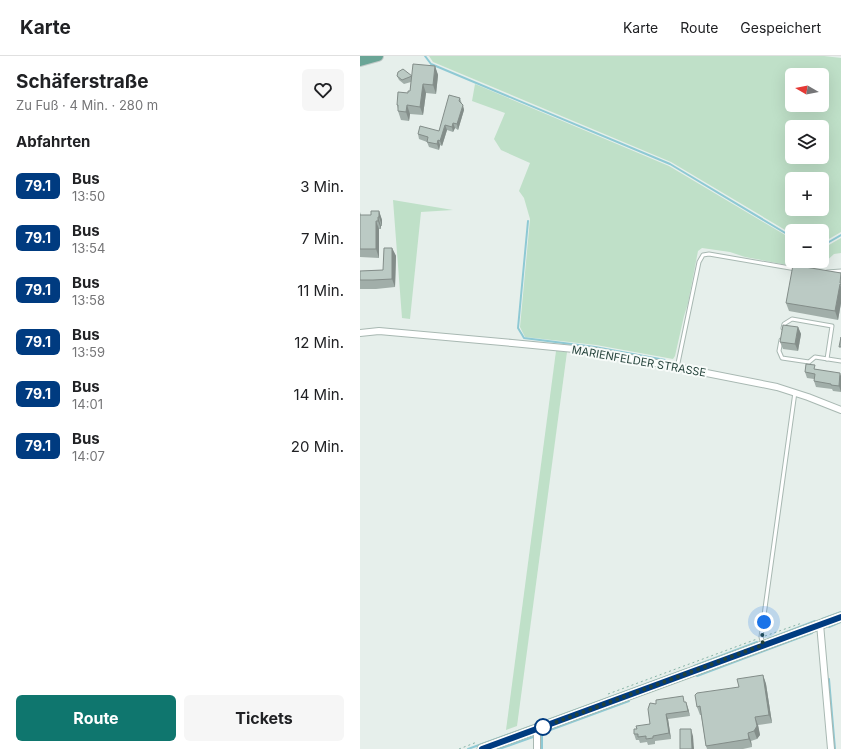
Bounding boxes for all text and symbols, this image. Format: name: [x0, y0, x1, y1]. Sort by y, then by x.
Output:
text: Karte: [20, 16, 71, 39]
text: Karte: [623, 19, 658, 36]
text: Route: [680, 19, 718, 36]
text: Gespeichert: [740, 19, 821, 36]
north arrow: [785, 68, 829, 112]
map controls: [785, 68, 829, 268]
button: heart: [302, 69, 344, 111]
text: Schäferstraße: [16, 70, 149, 93]
text: Zu Fuß · 4 Min. · 280 m: [16, 97, 158, 113]
button: layers: [785, 120, 829, 164]
text: Abfahrten: [16, 132, 90, 151]
text: Bus: [72, 169, 100, 188]
button: +: [785, 172, 829, 216]
text: 79.1: [25, 177, 51, 194]
text: 3 Min.: [300, 177, 344, 196]
text: 13:50: [72, 188, 105, 204]
text: Bus: [72, 221, 100, 240]
button: −: [785, 224, 829, 268]
text: 79.1: [25, 229, 51, 246]
text: 7 Min.: [301, 229, 344, 248]
text: 13:54: [72, 240, 105, 256]
text: Bus: [72, 273, 100, 292]
text: 79.1: [25, 281, 51, 298]
text: 11 Min.: [297, 281, 344, 300]
text: 13:58: [72, 292, 105, 308]
text: Bus: [72, 325, 100, 344]
text: 79.1: [25, 333, 51, 350]
text: 12 Min.: [294, 333, 344, 352]
street label: MARIENFELDER STRASSE: [571, 342, 707, 380]
text: 13:59: [72, 344, 105, 360]
text: Bus: [72, 377, 100, 396]
text: 79.1: [25, 385, 51, 402]
text: 14 Min.: [294, 385, 344, 404]
text: 14:01: [72, 396, 103, 412]
text: Bus: [72, 429, 100, 448]
text: 79.1: [25, 437, 51, 454]
text: 20 Min.: [291, 437, 344, 456]
text: 14:07: [72, 448, 105, 464]
your location: [754, 612, 774, 632]
button: Route: [16, 695, 176, 741]
button: Tickets: [184, 695, 344, 741]
unlabelled marker: [534, 718, 552, 736]

